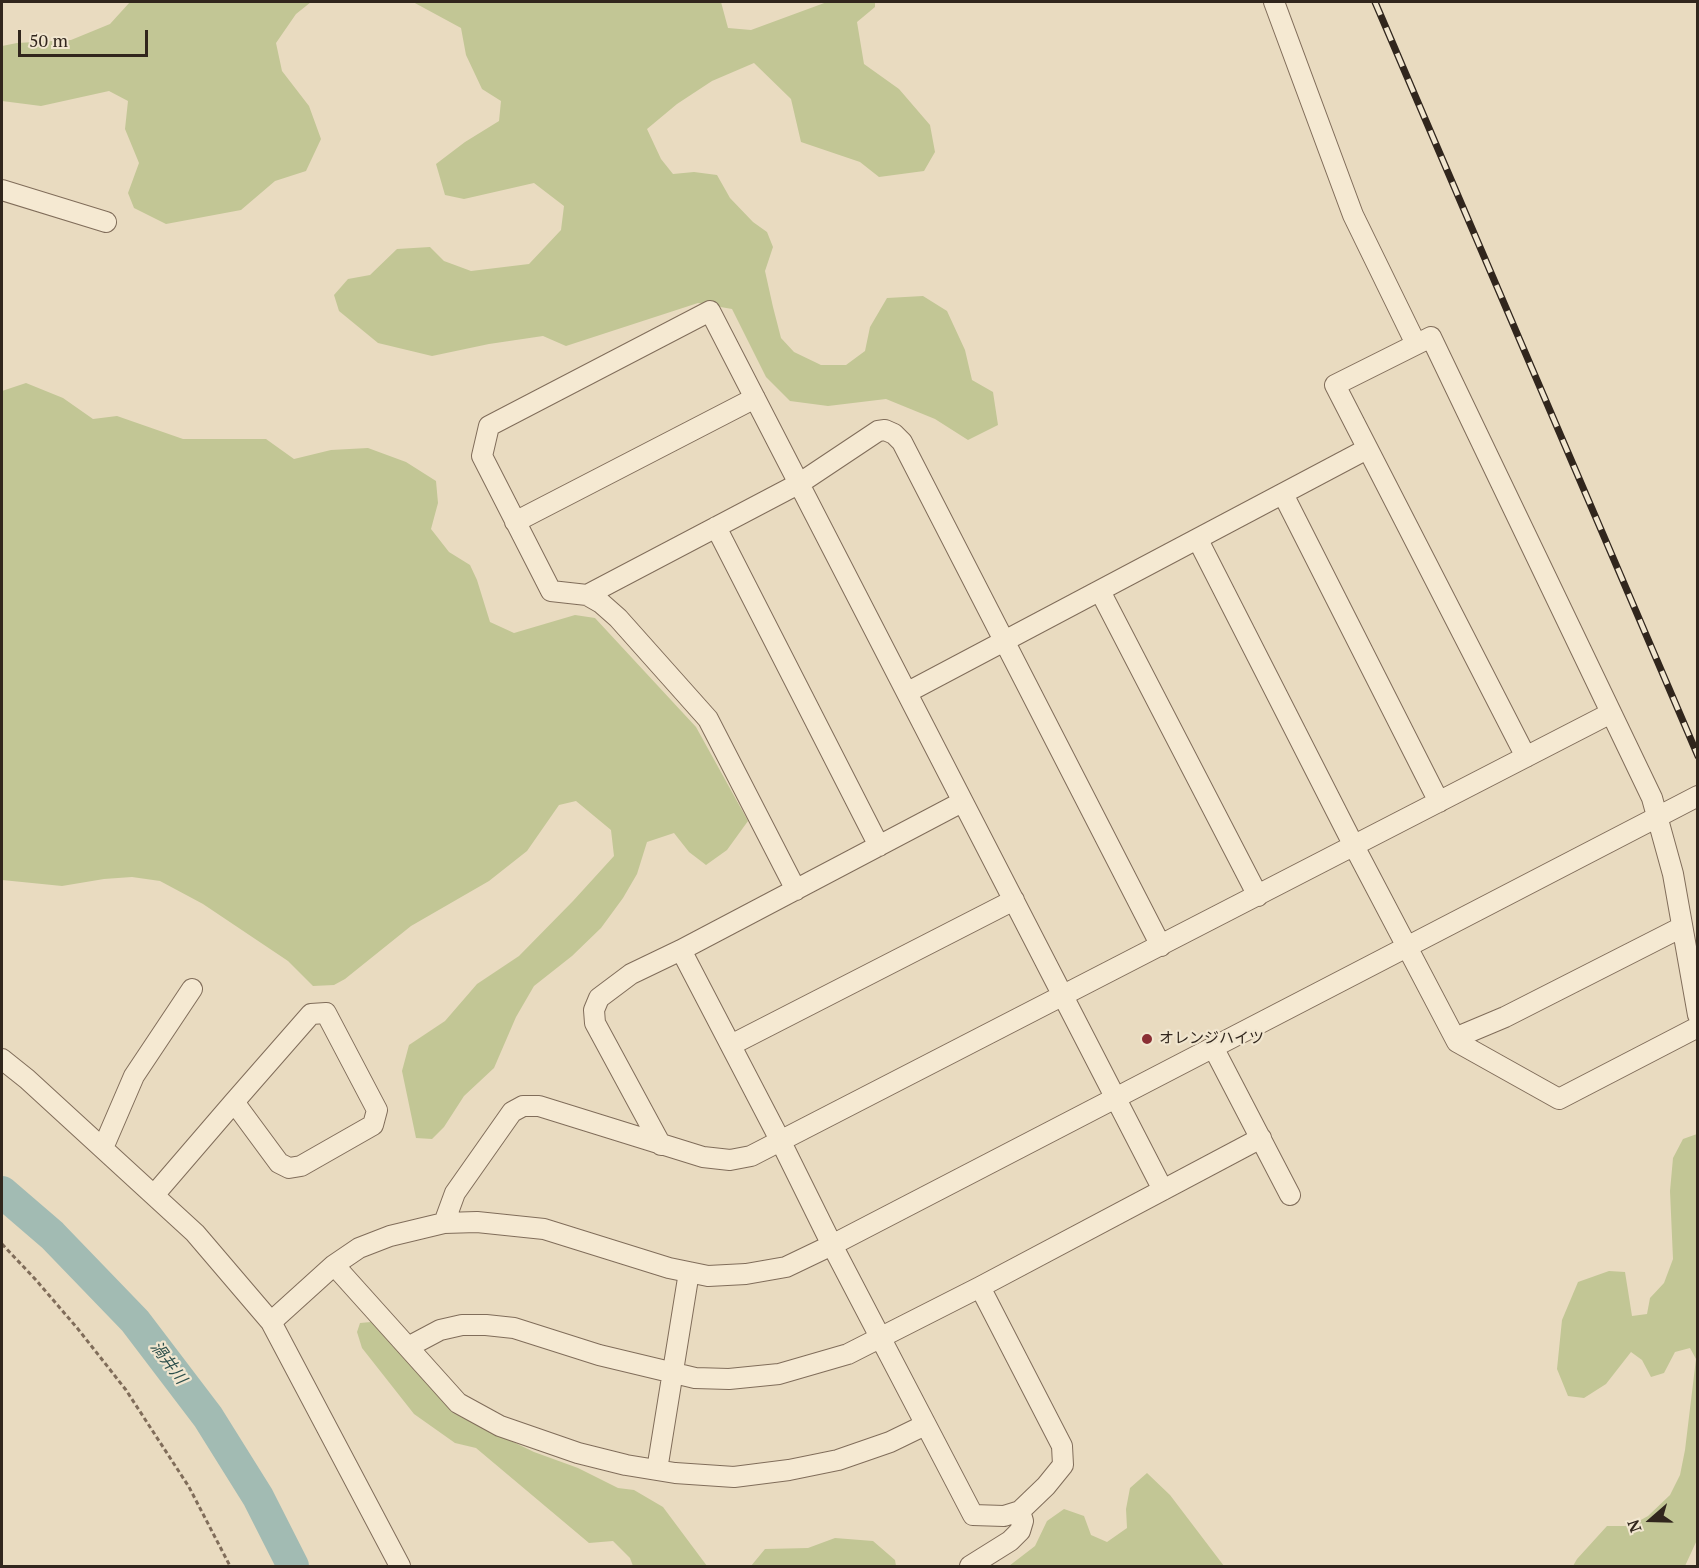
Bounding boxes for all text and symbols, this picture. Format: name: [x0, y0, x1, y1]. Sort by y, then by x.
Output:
scale bar: [21, 18, 152, 56]
text: 50 m: [29, 28, 68, 52]
place label: オレンジハイツ: [1159, 1030, 1264, 1048]
marker: オレンジハイツ: [1140, 1032, 1154, 1046]
water label: 渦井川: [146, 1338, 190, 1388]
north arrow: [1621, 1490, 1681, 1550]
text: N: [1622, 1517, 1647, 1536]

